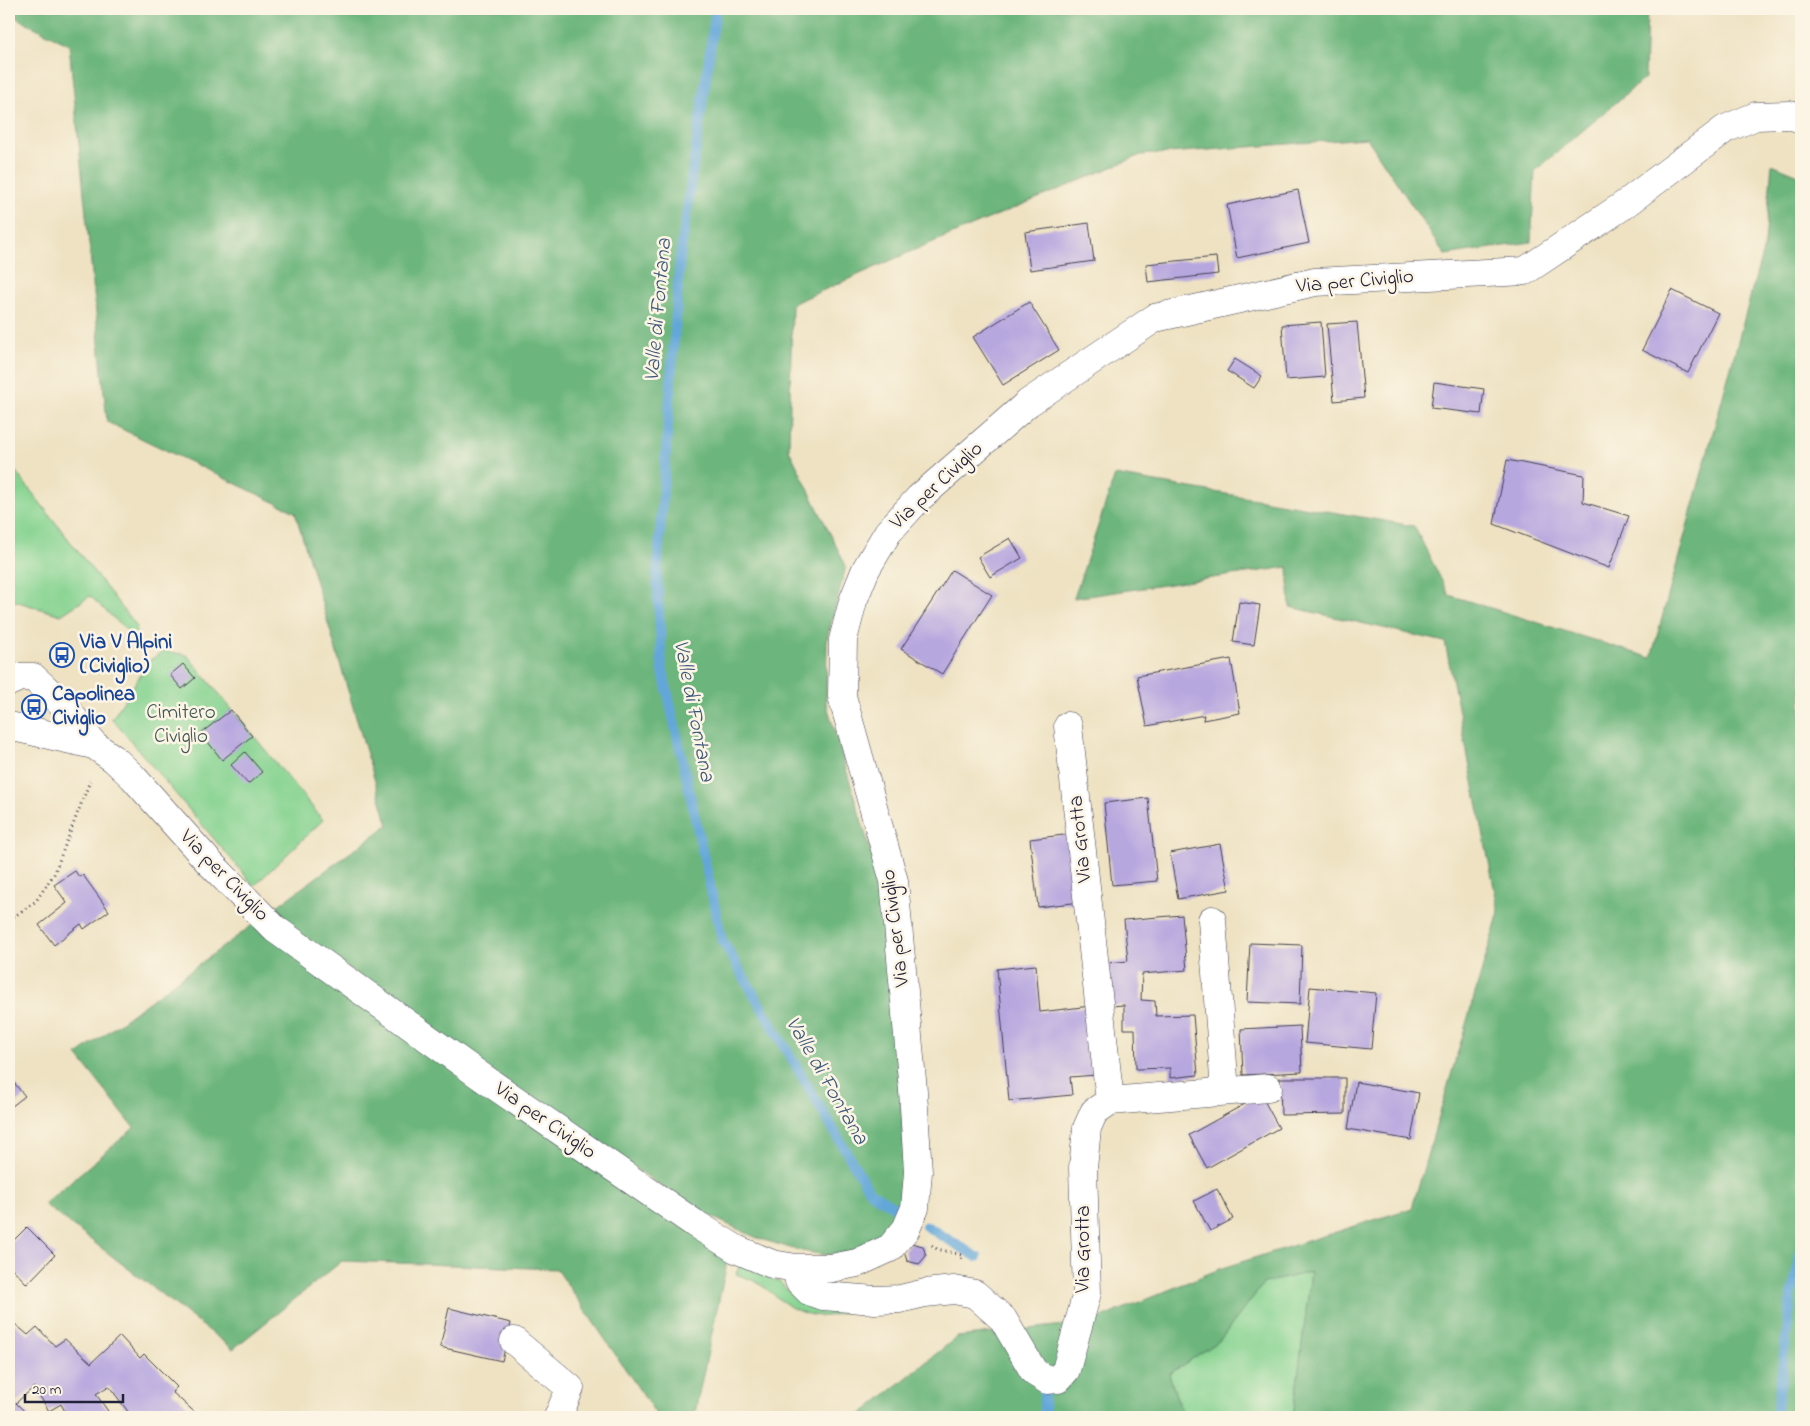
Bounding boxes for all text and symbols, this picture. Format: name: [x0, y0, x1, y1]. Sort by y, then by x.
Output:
water label: Valle di Fontana: [637, 236, 681, 383]
street label: Via per Civiglio: [1294, 262, 1415, 304]
street label: Via per Civiglio: [883, 435, 992, 539]
place label: Via V Alpini (Civiglio): [79, 628, 172, 684]
water label: Valle di Fontana: [664, 638, 723, 786]
bus stop icon: Via V Alpini (Civiglio): [49, 642, 75, 668]
place label: Capolinea Civiglio: [52, 680, 135, 736]
bus stop icon: Capolinea Civiglio: [21, 694, 47, 720]
park label: Cimitero Civiglio: [146, 698, 216, 754]
street label: Via Grotta: [1062, 794, 1101, 885]
street label: Via per Civiglio: [170, 822, 276, 930]
street label: Via per Civiglio: [874, 867, 920, 989]
water label: Valle di Fontana: [776, 1011, 876, 1152]
street label: Via per Civiglio: [486, 1074, 602, 1169]
street label: Via Grotta: [1069, 1205, 1099, 1294]
scale bar: [25, 1371, 122, 1403]
text: 20 m: [32, 1379, 62, 1401]

